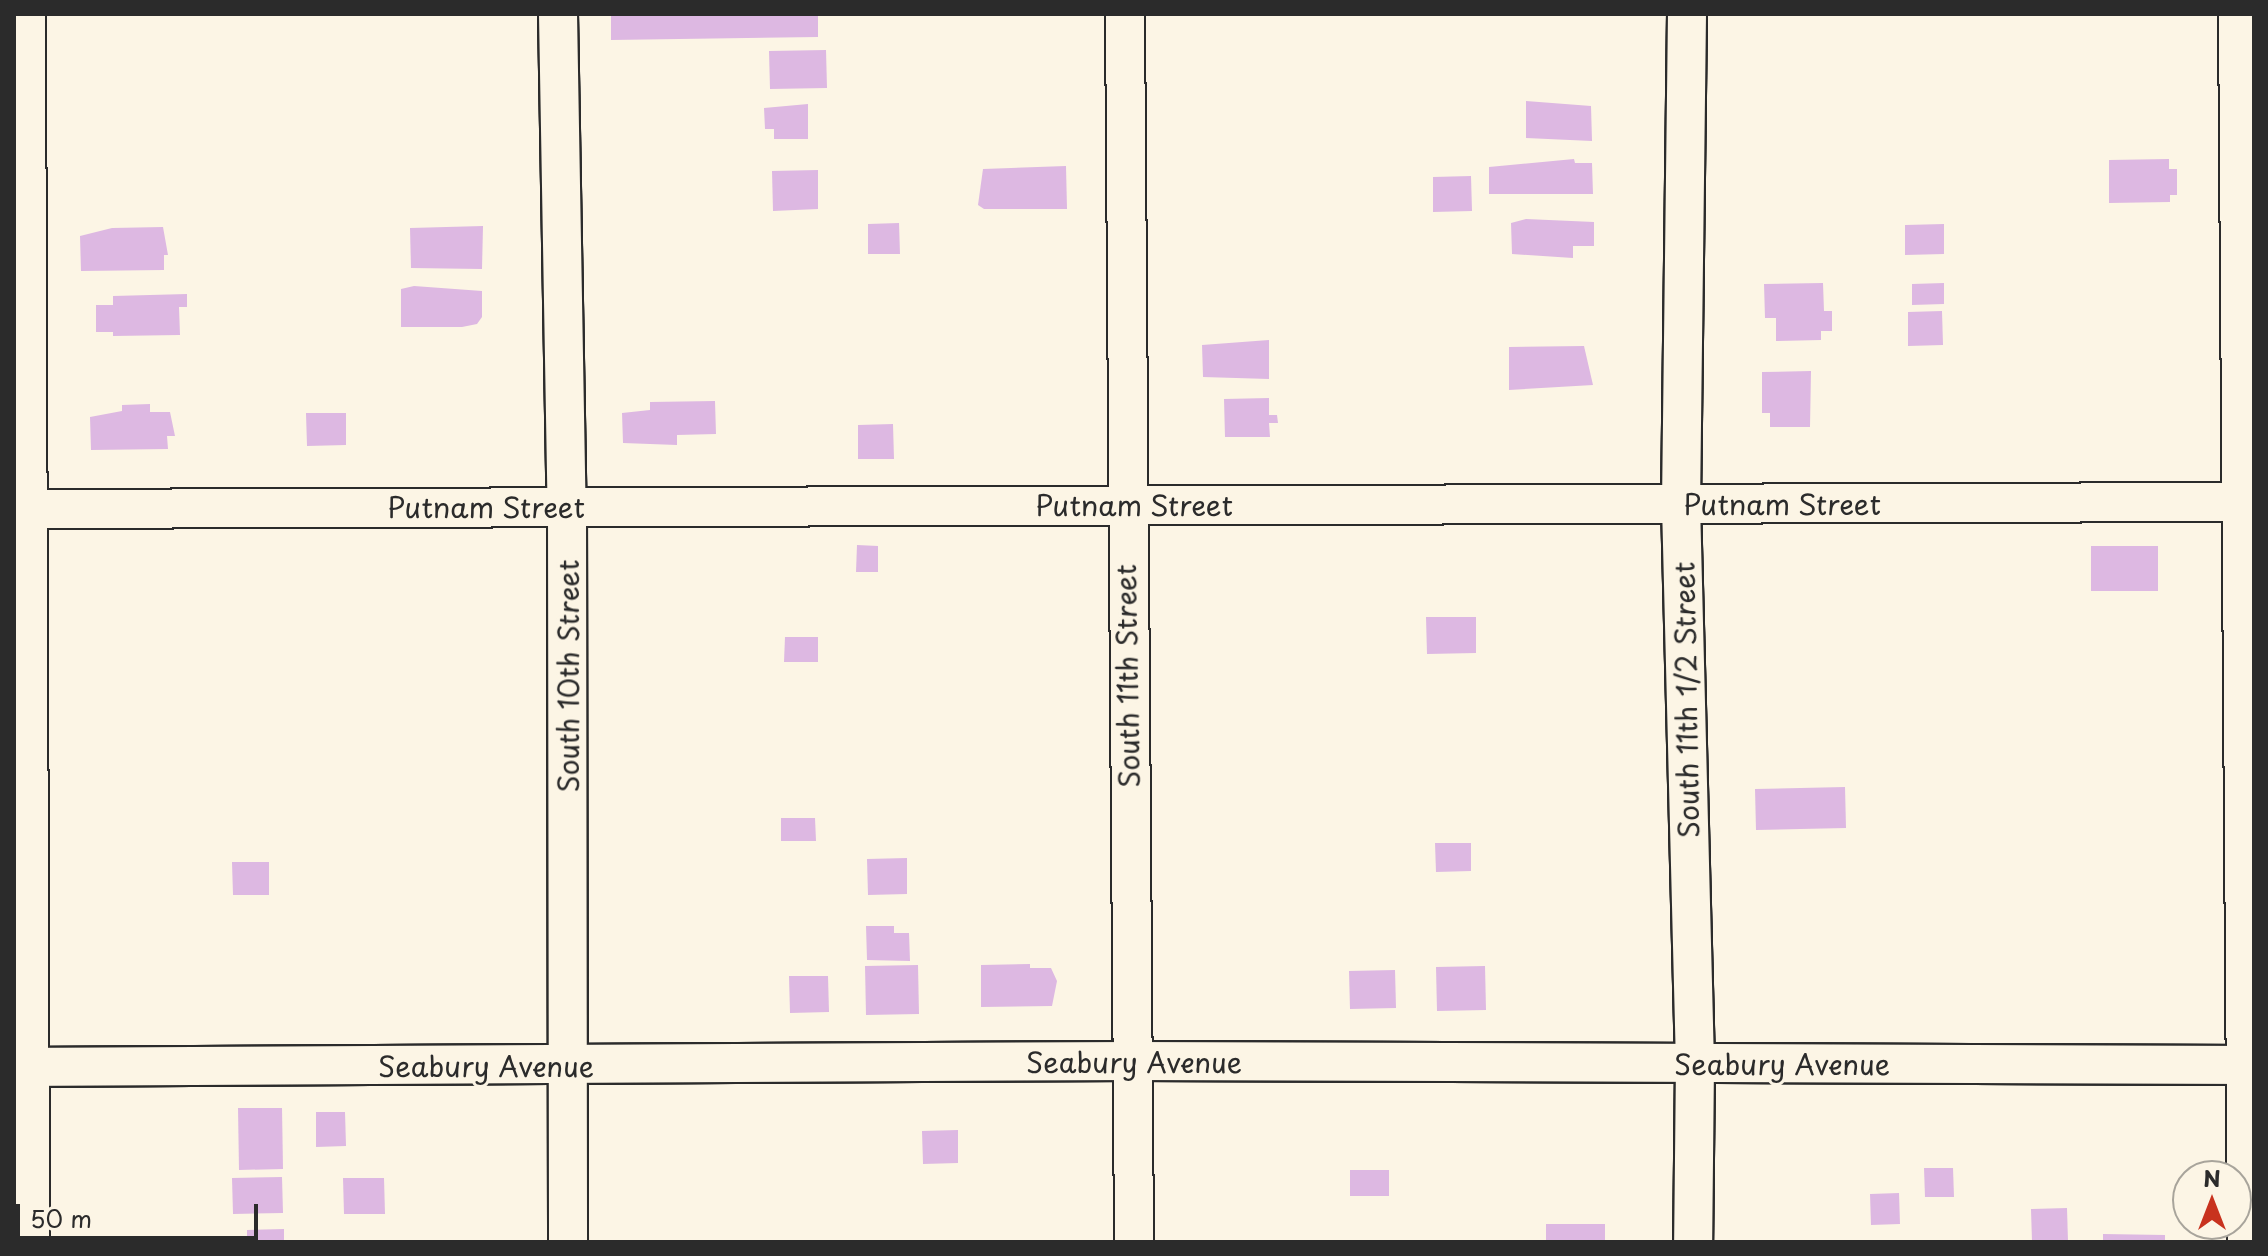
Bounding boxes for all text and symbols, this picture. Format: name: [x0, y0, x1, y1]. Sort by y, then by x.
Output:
street label: Putnam Street: [1683, 487, 1881, 521]
street label: Putnam Street: [1035, 488, 1233, 522]
street label: Putnam Street: [387, 490, 585, 524]
street label: South 10th Street: [551, 557, 585, 795]
street label: South 11th 1/2 Street: [1667, 558, 1705, 842]
street label: South 11th Street: [1108, 560, 1146, 792]
street label: Seabury Avenue: [1026, 1045, 1242, 1079]
street label: Seabury Avenue: [1674, 1047, 1890, 1081]
street label: Seabury Avenue: [378, 1049, 594, 1083]
north arrow: [2172, 1160, 2252, 1240]
text: N: [2203, 1161, 2221, 1194]
scale bar: [20, 1188, 262, 1238]
text: 50 m: [30, 1200, 92, 1236]

